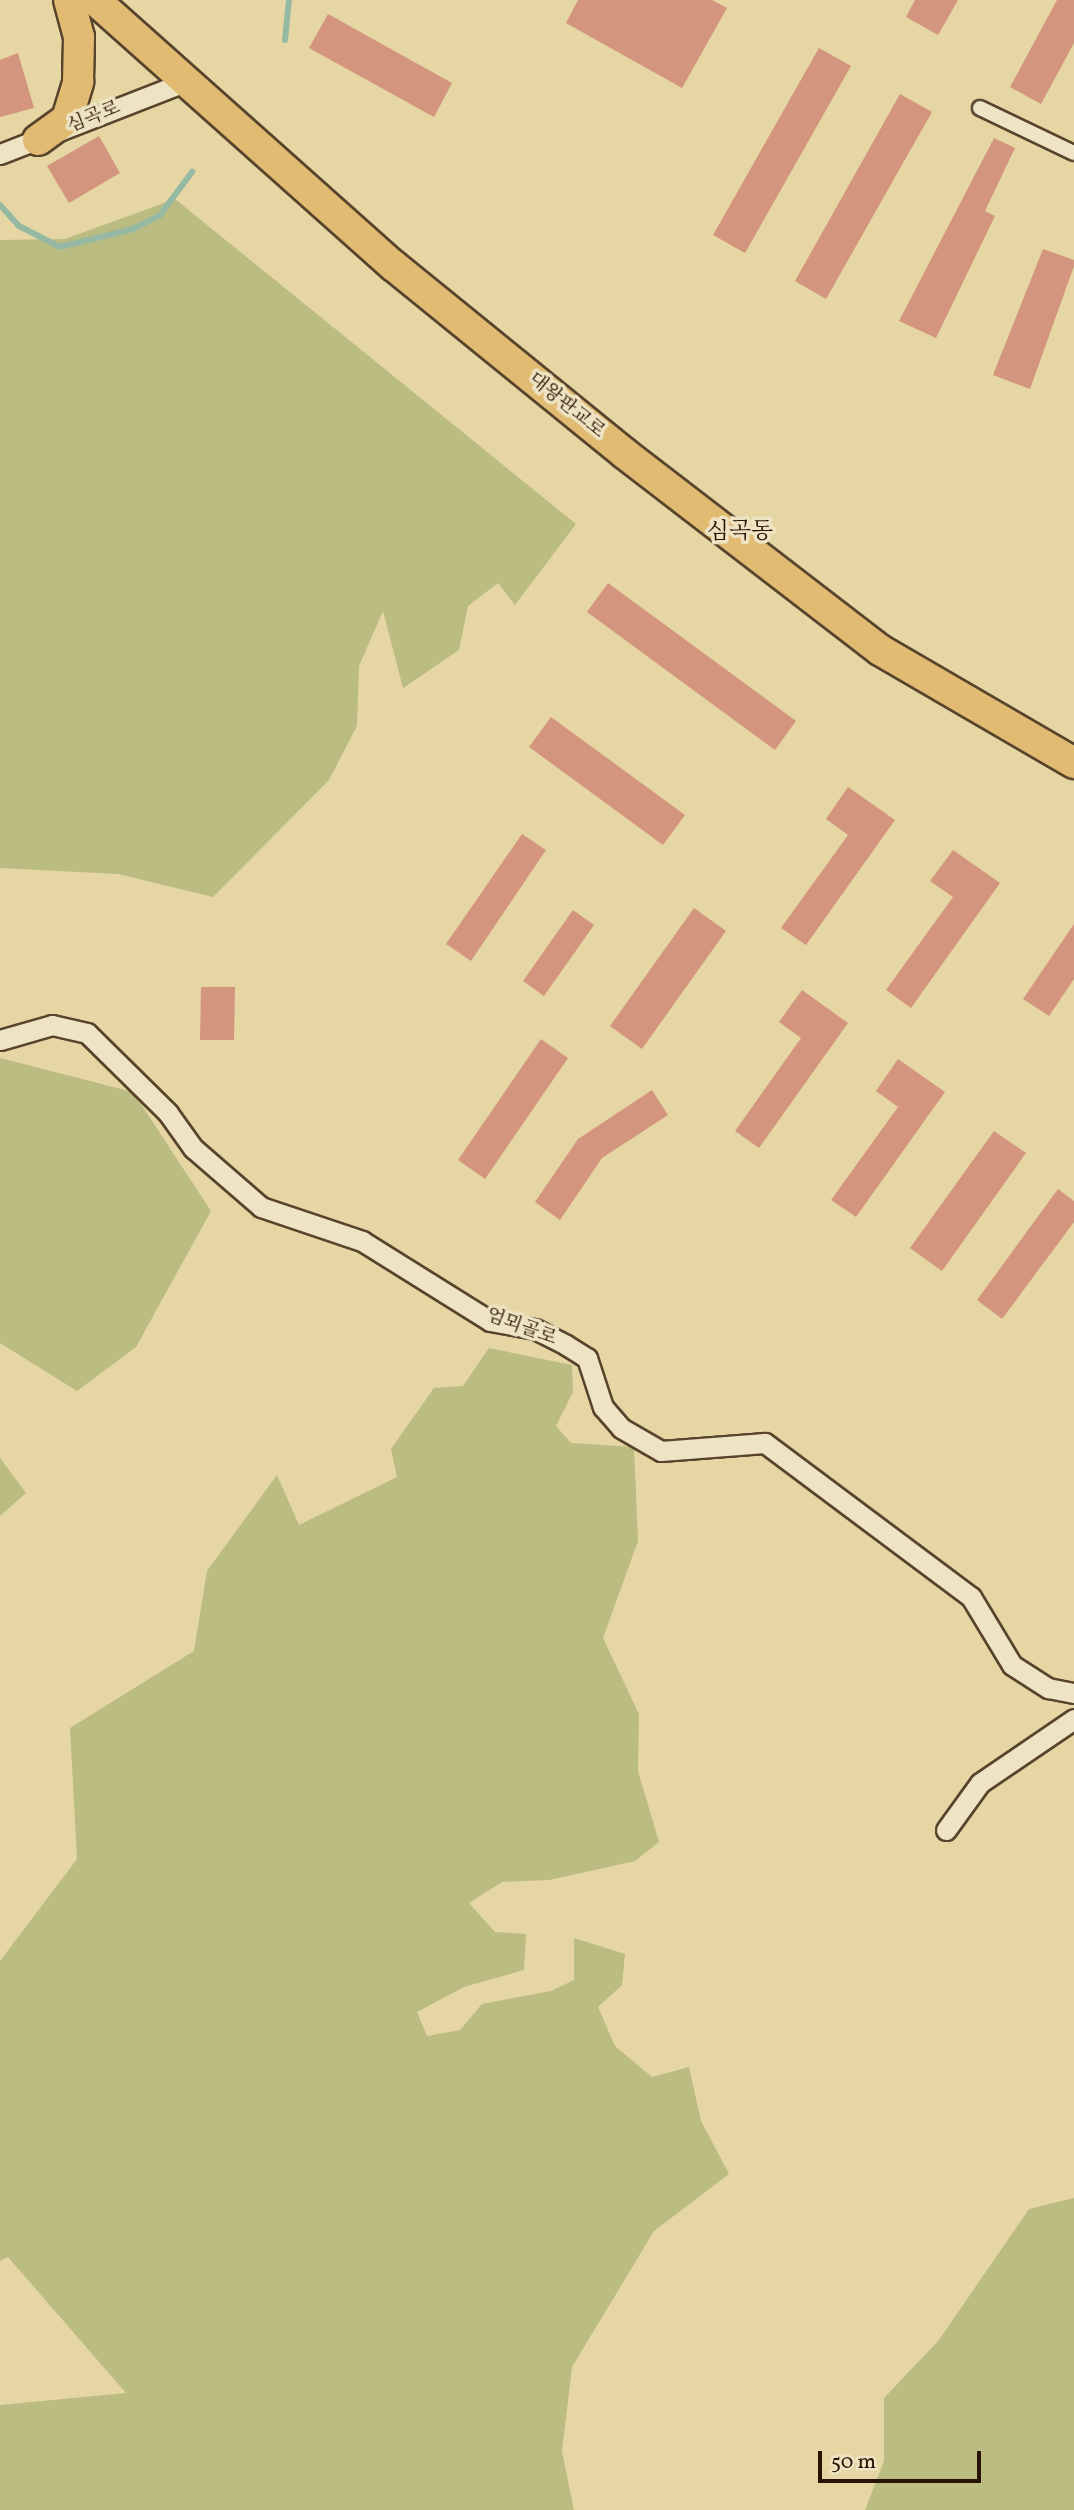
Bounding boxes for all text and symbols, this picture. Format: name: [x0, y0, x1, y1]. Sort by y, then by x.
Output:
street label: 심곡로: [64, 97, 124, 139]
street label: 대왕판교로: [523, 368, 609, 444]
district label: 심곡동: [707, 518, 773, 546]
street label: 엄뫼골로: [483, 1305, 559, 1351]
scale bar: [822, 2436, 985, 2480]
text: 50 m: [831, 2448, 876, 2477]

